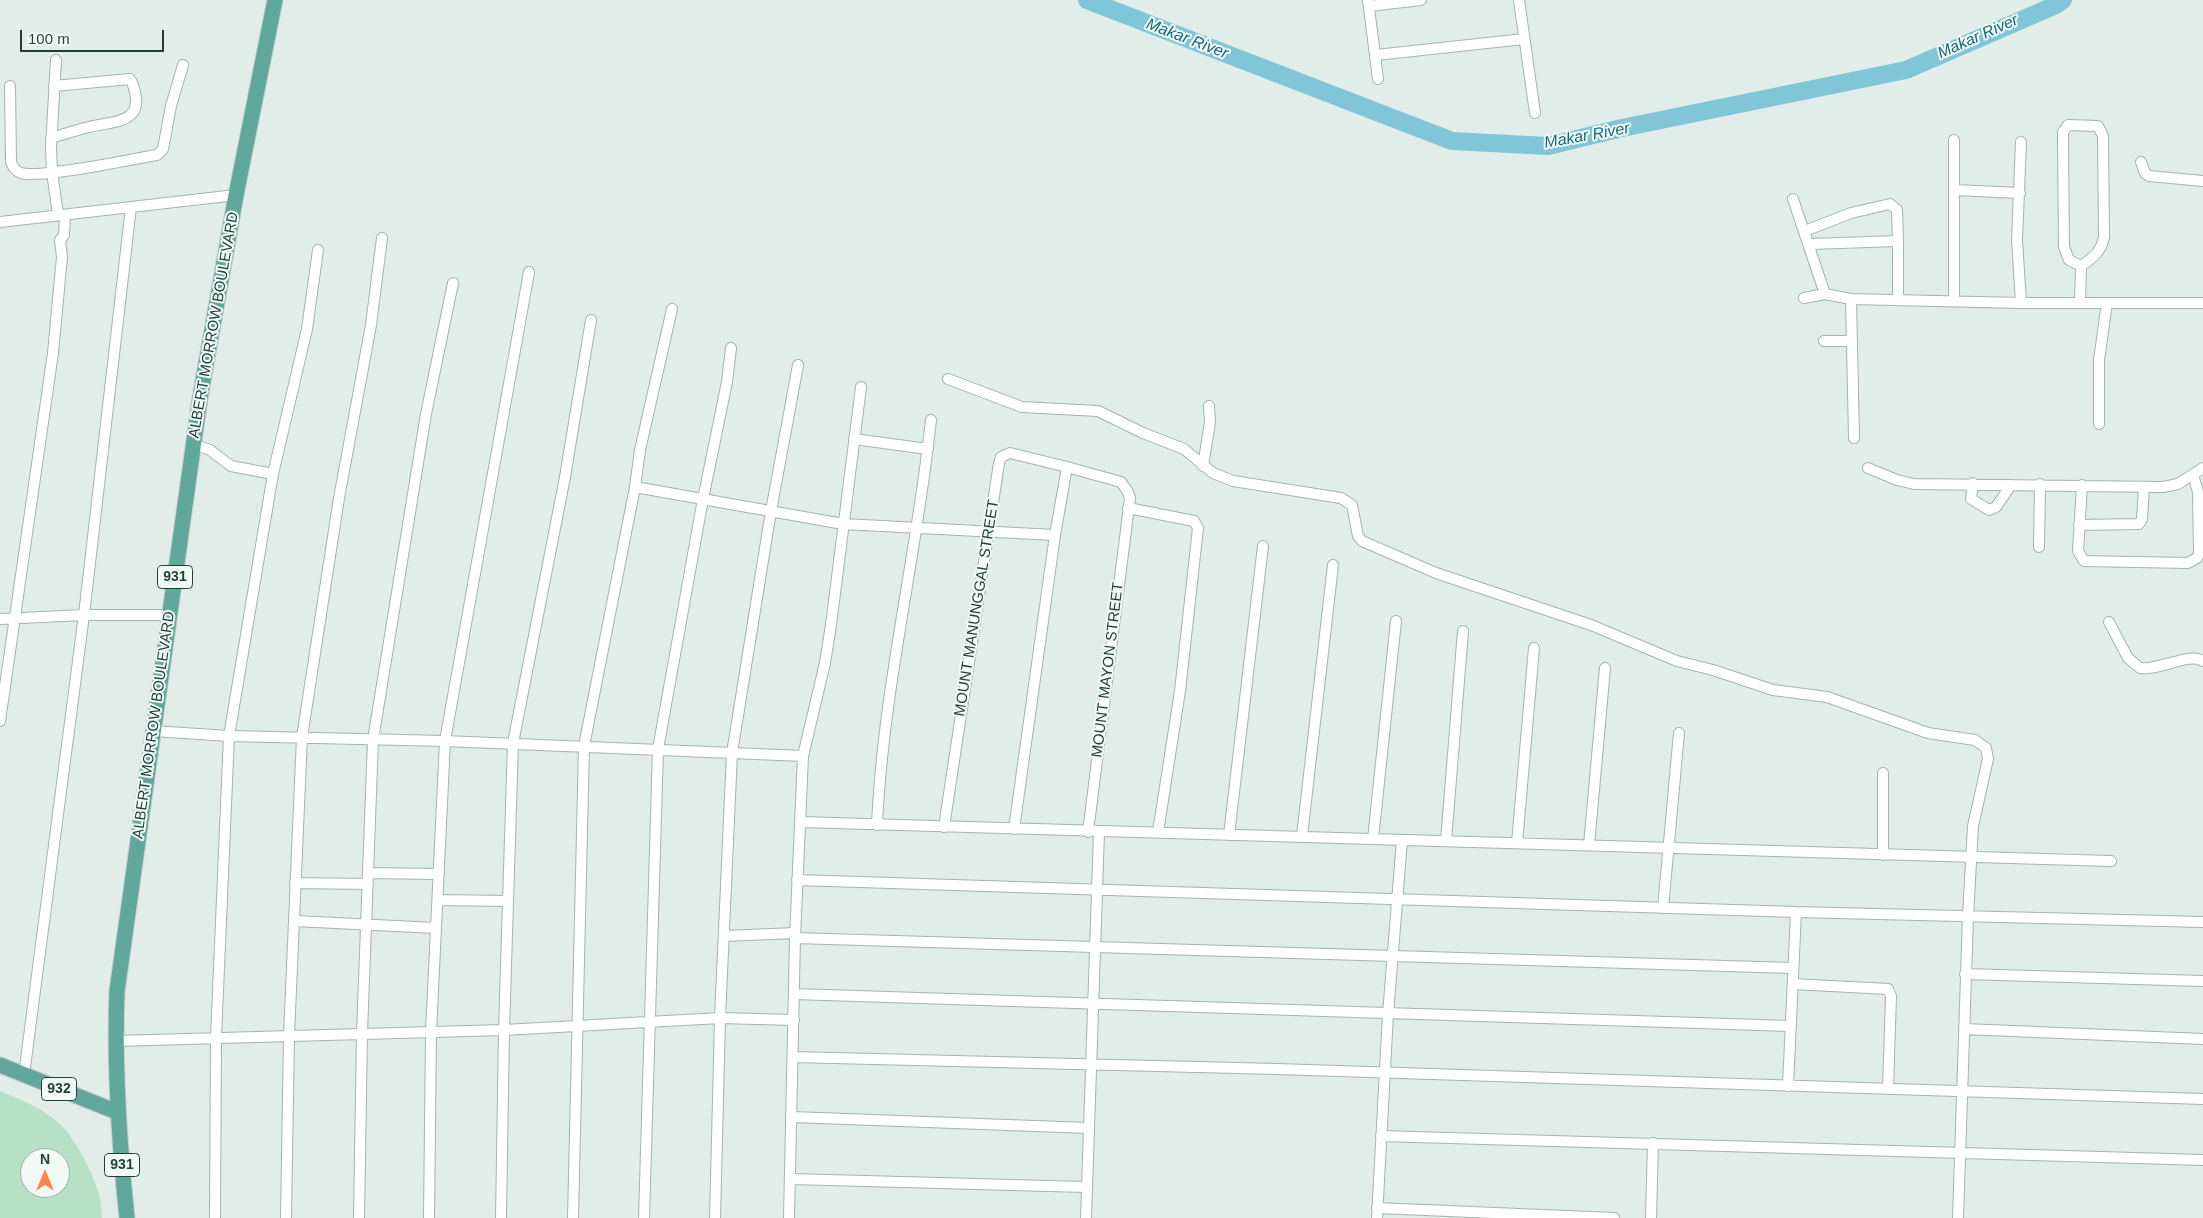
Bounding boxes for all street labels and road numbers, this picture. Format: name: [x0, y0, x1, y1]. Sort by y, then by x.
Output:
street label: ALBERT MORROW BOULEVARD: [185, 210, 243, 440]
street label: MOUNT MANUNGGAL STREET: [951, 498, 1003, 718]
road number: 931: [158, 566, 192, 588]
street label: MOUNT MAYON STREET: [1088, 581, 1128, 759]
street label: ALBERT MORROW BOULEVARD: [129, 610, 179, 840]
road number: 932: [42, 1078, 76, 1100]
road number: 931: [104, 1154, 140, 1176]

